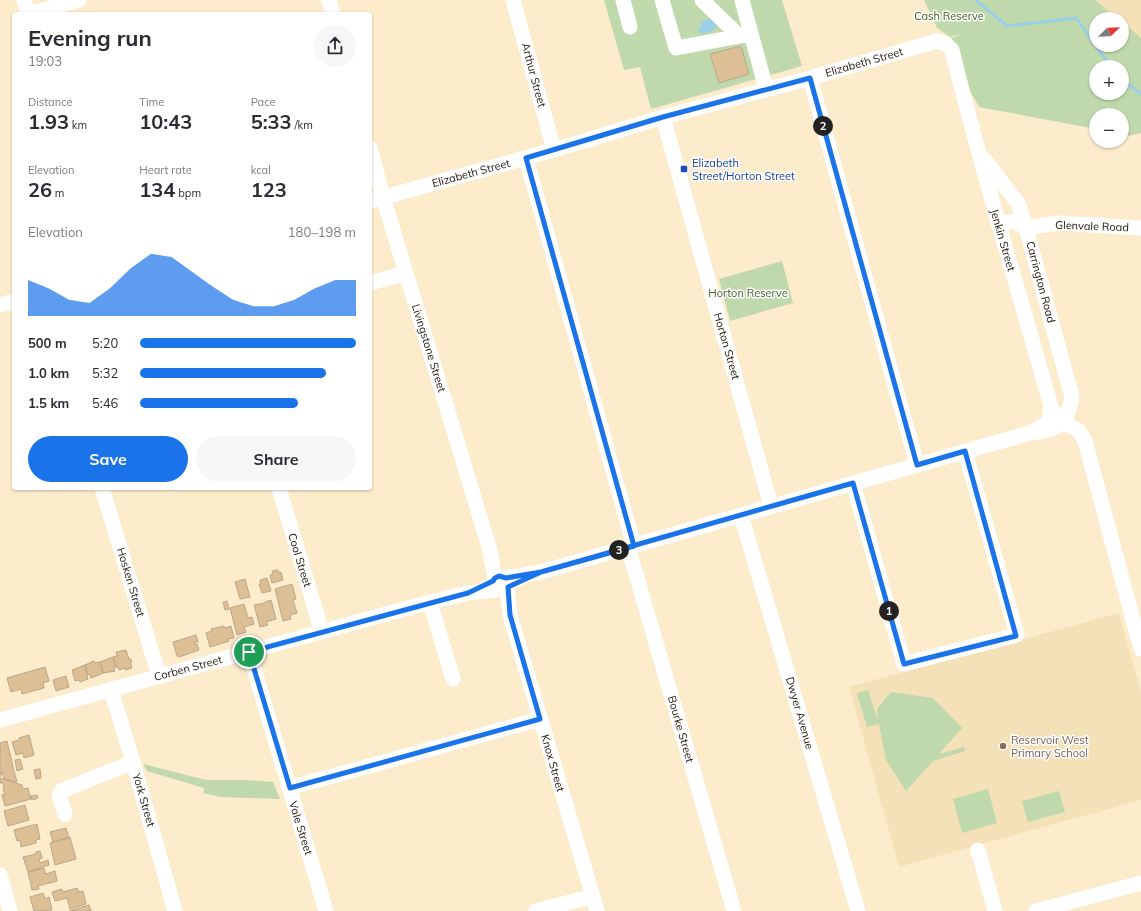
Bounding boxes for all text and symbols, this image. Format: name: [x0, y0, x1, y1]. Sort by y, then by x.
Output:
park label: Cash Reserve: [914, 9, 984, 23]
north arrow: [1089, 12, 1129, 52]
map controls: [1089, 12, 1129, 148]
text: Evening run: [28, 24, 152, 52]
button: share: [314, 25, 356, 67]
street label: Arthur Street: [519, 41, 549, 109]
street label: Elizabeth Street: [824, 44, 905, 80]
text: 19:03: [28, 53, 62, 69]
button: +: [1089, 60, 1129, 100]
text: Distance: [28, 95, 72, 109]
text: Time: [139, 95, 164, 109]
text: Pace: [251, 95, 275, 109]
button: −: [1089, 108, 1129, 148]
text: 1.93: [28, 109, 69, 134]
text: 10:43: [139, 109, 192, 134]
text: 5:33: [251, 109, 292, 134]
pin: 2: [813, 116, 833, 136]
text: km: [69, 118, 87, 132]
text: /km: [292, 118, 313, 132]
text: 2: [820, 119, 826, 133]
street label: Elizabeth Street: [430, 156, 512, 190]
place label: Elizabeth Street/Horton Street: [692, 156, 795, 183]
text: Elevation: [28, 163, 75, 177]
text: Heart rate: [139, 163, 192, 177]
text: kcal: [251, 163, 271, 177]
marker: Elizabeth Street/Horton Street: [679, 164, 689, 174]
text: 26: [28, 177, 52, 202]
text: 134: [139, 177, 175, 202]
text: 123: [251, 177, 287, 202]
text: m: [52, 186, 65, 200]
text: bpm: [175, 186, 201, 200]
street label: Jenkin Street: [987, 207, 1019, 273]
street label: Glenvale Road: [1055, 218, 1129, 234]
text: Elevation: [28, 224, 83, 240]
text: 180–198 m: [288, 224, 356, 240]
street label: Carrington Road: [1023, 240, 1059, 324]
park label: Horton Reserve: [708, 286, 788, 300]
street label: Livingstone Street: [409, 302, 449, 394]
street label: Horton Street: [711, 311, 743, 381]
text: 500 m: [28, 335, 67, 351]
text: 5:20: [92, 335, 118, 351]
text: 1.0 km: [28, 365, 69, 381]
text: 5:32: [92, 365, 118, 381]
text: 1.5 km: [28, 395, 69, 411]
text: 5:46: [92, 395, 118, 411]
button: Save: [28, 436, 188, 482]
button: Share: [196, 436, 356, 482]
street label: Cool Street: [285, 531, 315, 589]
pin: 3: [609, 540, 629, 560]
text: 3: [616, 543, 622, 557]
street label: Hosken Street: [114, 546, 148, 618]
pin: 1: [879, 601, 899, 621]
text: 1: [886, 604, 892, 618]
pin: [232, 635, 266, 669]
icon: arrive: [238, 641, 260, 663]
street label: Corben Street: [153, 652, 224, 684]
street label: Dwyer Avenue: [783, 675, 817, 751]
street label: Bourke Street: [665, 694, 697, 764]
street label: Knox Street: [538, 733, 568, 793]
place label: Reservoir West Primary School: [1011, 733, 1089, 760]
marker: Reservoir West Primary School: [998, 741, 1008, 751]
street label: York Street: [129, 771, 158, 829]
street label: Vale Street: [286, 799, 316, 857]

